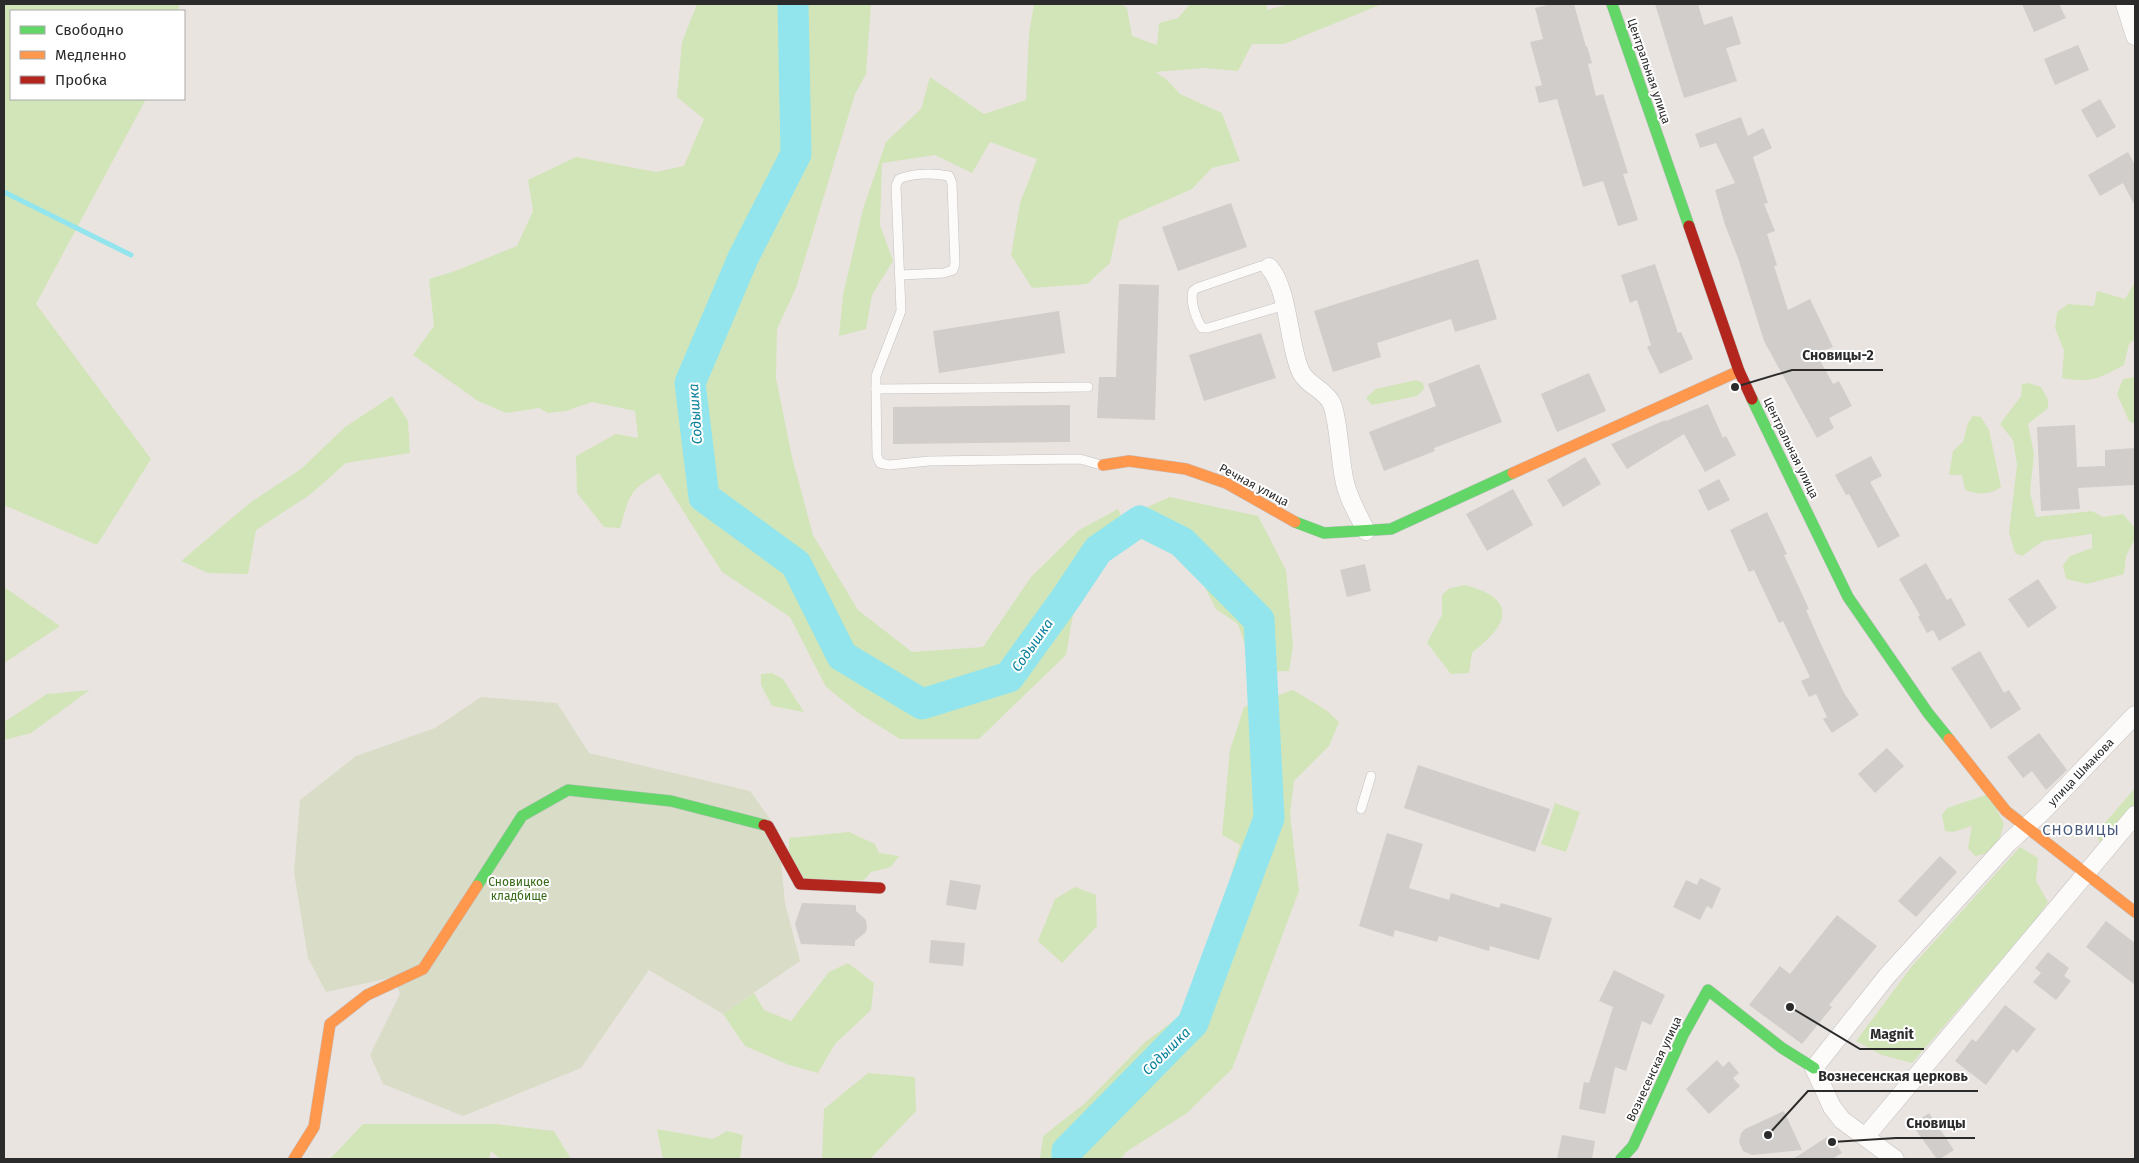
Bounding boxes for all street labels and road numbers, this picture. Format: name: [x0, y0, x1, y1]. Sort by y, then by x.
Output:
street label: Центральная улица: [1624, 16, 1674, 126]
street label: Центральная улица: [1760, 395, 1822, 501]
street label: Речная улица: [1217, 461, 1291, 509]
street label: улица Шмакова: [2045, 735, 2117, 809]
street label: Вознесенская улица: [1623, 1014, 1685, 1124]

